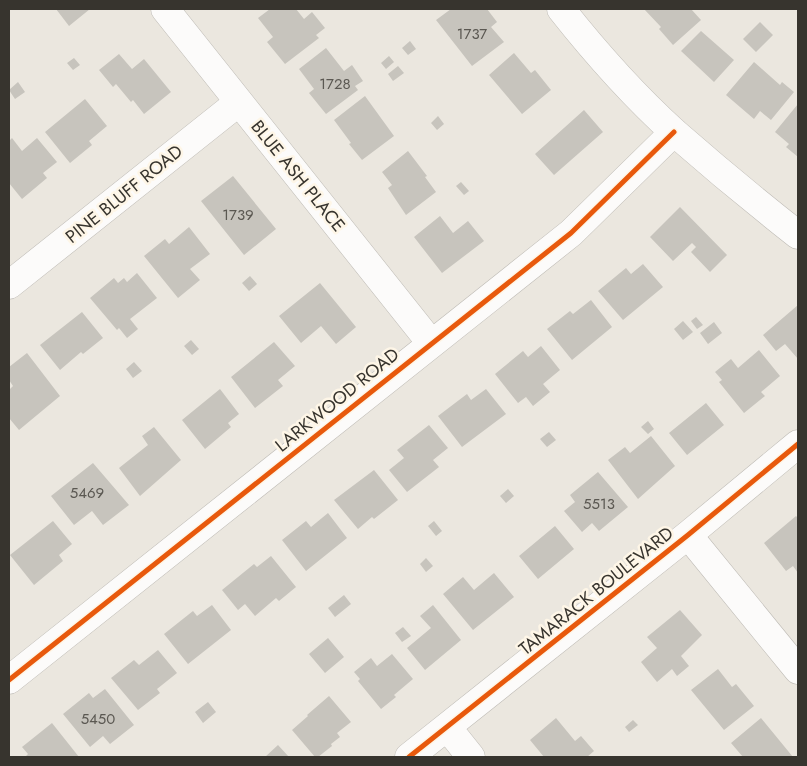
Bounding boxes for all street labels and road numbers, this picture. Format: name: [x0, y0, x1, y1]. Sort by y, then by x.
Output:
street label: BLUE ASH PLACE: [245, 115, 351, 237]
street label: PINE BLUFF ROAD: [60, 139, 188, 249]
street label: LARKWOOD ROAD: [269, 342, 405, 458]
street label: TAMARACK BOULEVARD: [513, 520, 679, 662]

